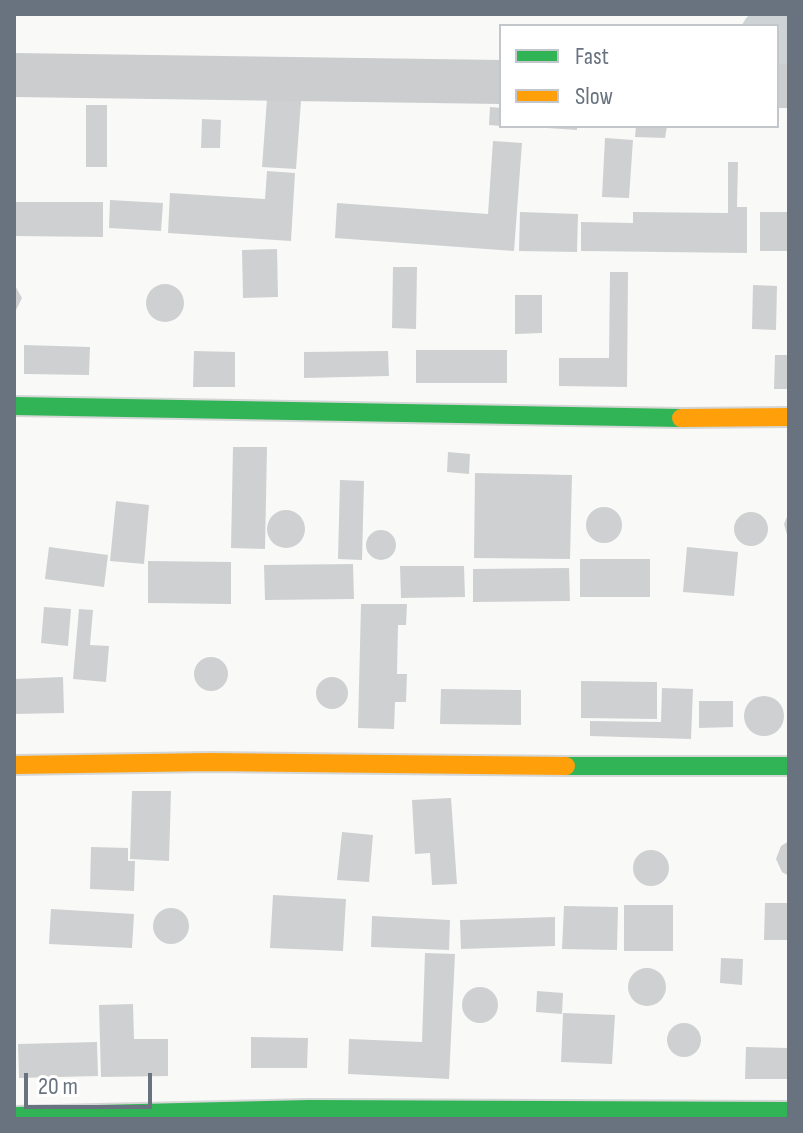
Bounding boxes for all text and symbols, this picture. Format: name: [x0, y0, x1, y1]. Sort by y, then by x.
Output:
legend: [499, 24, 779, 128]
text: Fast: [575, 42, 609, 71]
text: Slow: [575, 82, 613, 111]
scale bar: [28, 1057, 156, 1107]
text: 20 m: [38, 1072, 78, 1101]

